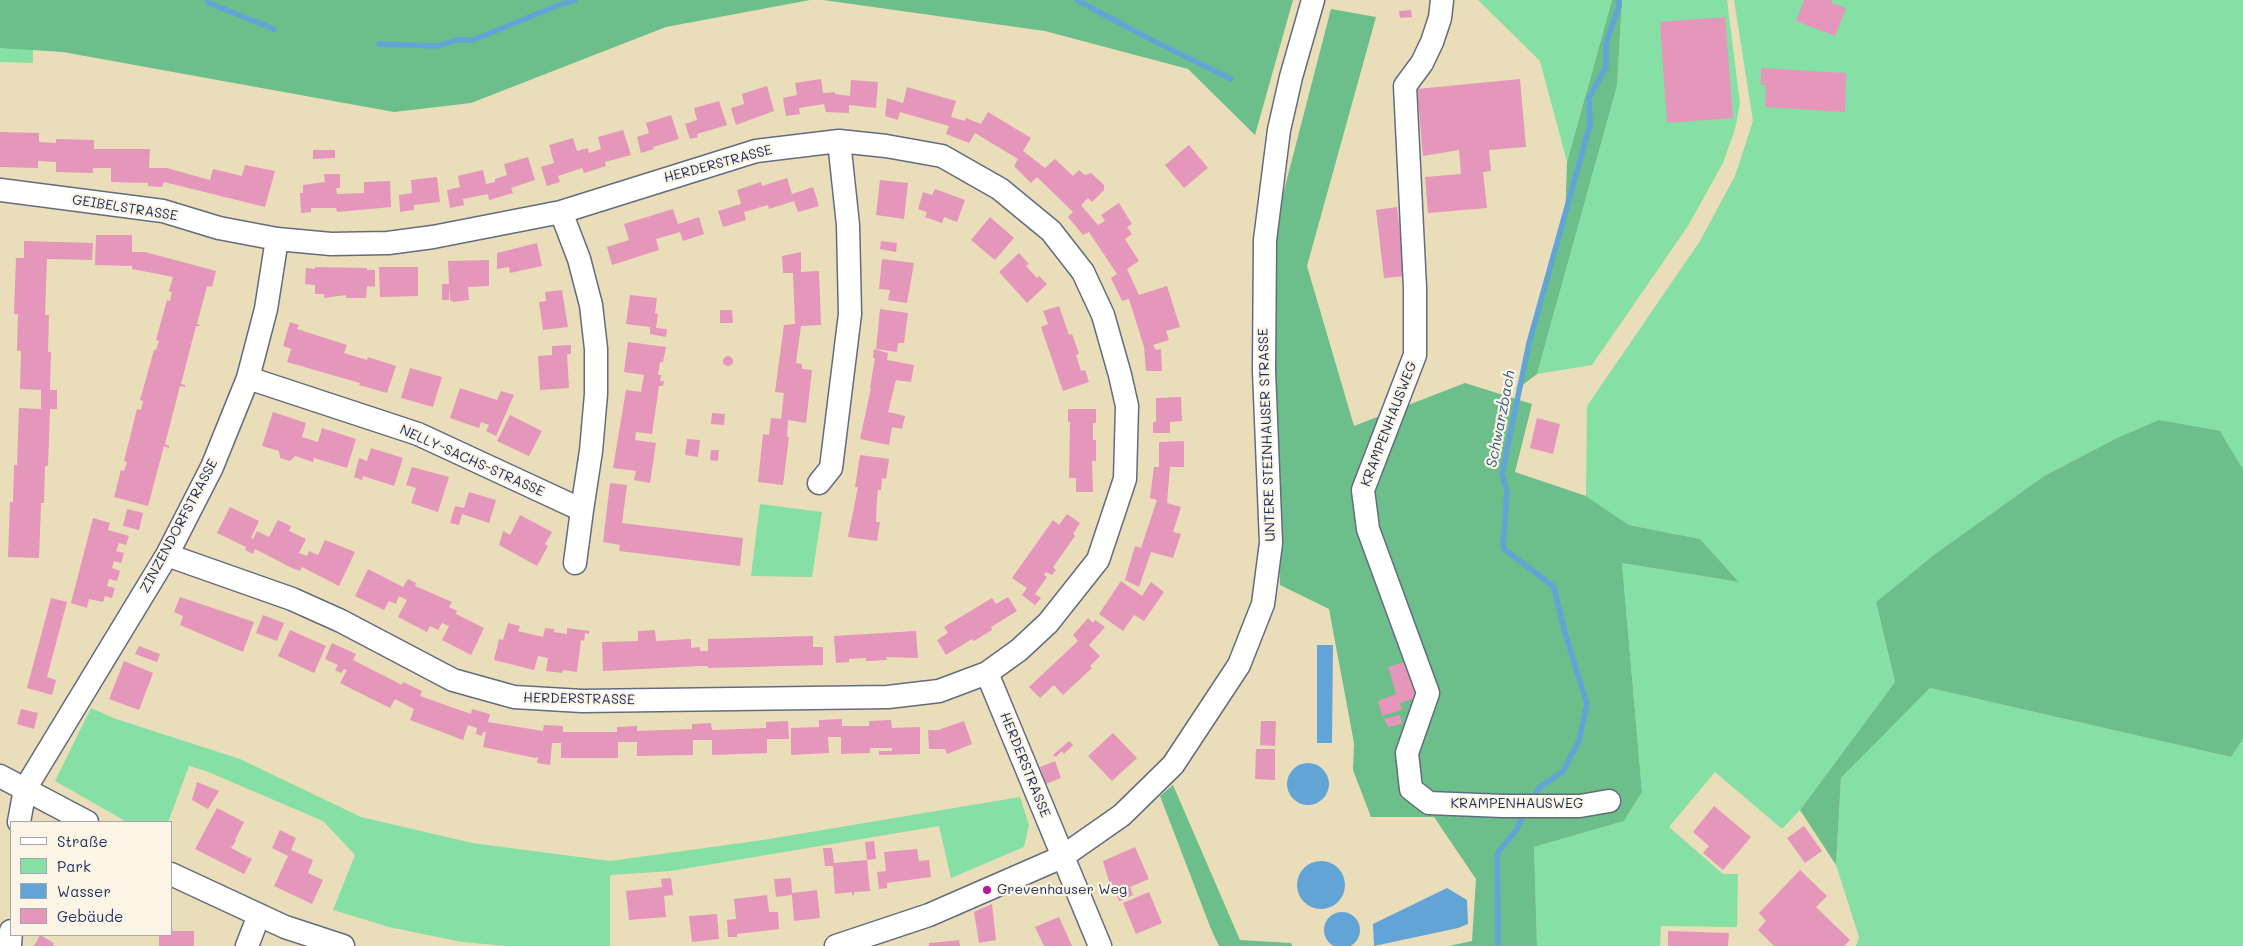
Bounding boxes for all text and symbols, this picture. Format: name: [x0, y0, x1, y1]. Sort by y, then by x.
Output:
street label: HERDERSTRASSE: [662, 141, 774, 187]
street label: GEIBELSTRASSE: [71, 191, 179, 225]
street label: UNTERE STEINHAUSER STRASSE: [1255, 328, 1279, 542]
street label: KRAMPENHAUSWEG: [1357, 359, 1421, 489]
water label: Schwarzbach: [1483, 369, 1519, 469]
street label: NELLY-SACHS-STRASSE: [397, 421, 547, 501]
street label: ZINZENDORFSTRASSE: [137, 456, 221, 596]
street label: HERDERSTRASSE: [523, 690, 635, 708]
street label: HERDERSTRASSE: [996, 710, 1054, 820]
street label: KRAMPENHAUSWEG: [1451, 796, 1583, 812]
legend: [10, 821, 172, 936]
text: Straße: [57, 831, 108, 851]
text: Park: [57, 856, 91, 876]
text: Wasser: [57, 881, 111, 901]
place label: Grevenhauser Weg: [997, 882, 1127, 898]
marker: Grevenhauser Weg: [981, 884, 993, 896]
text: Gebäude: [57, 906, 123, 926]

